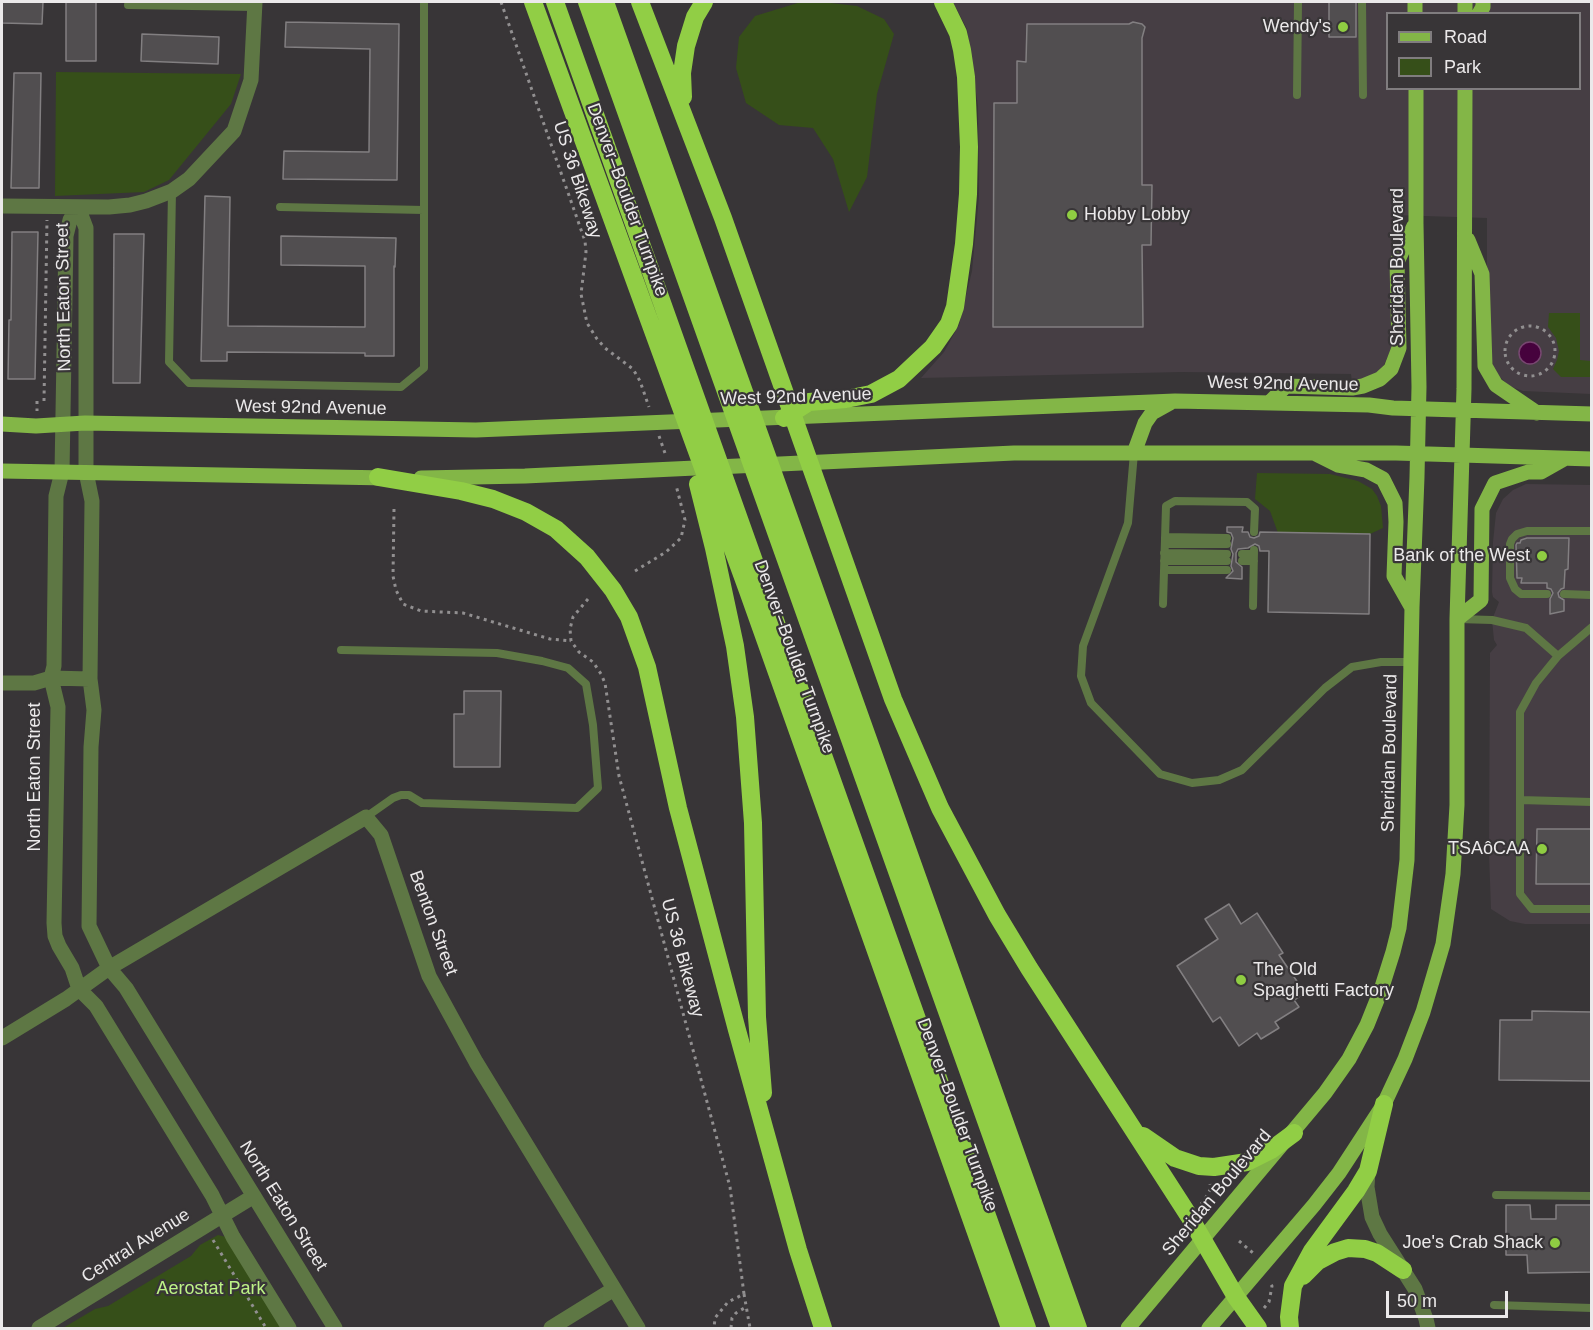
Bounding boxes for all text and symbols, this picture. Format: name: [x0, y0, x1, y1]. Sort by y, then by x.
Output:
legend: [1386, 12, 1581, 90]
place label: Wendy's: [1263, 16, 1331, 38]
marker: Wendy's: [1336, 20, 1350, 34]
text: Road: [1444, 27, 1487, 47]
text: Park: [1444, 57, 1481, 77]
street label: Denver–Boulder Turnpike: [582, 100, 672, 300]
street label: US 36 Bikeway: [548, 119, 606, 241]
street label: Sheridan Boulevard: [1387, 188, 1409, 346]
place label: Hobby Lobby: [1084, 204, 1190, 226]
marker: Hobby Lobby: [1065, 208, 1079, 222]
street label: North Eaton Street: [52, 222, 76, 372]
street label: West 92nd Avenue: [1207, 372, 1359, 396]
street label: West 92nd Avenue: [720, 384, 872, 410]
street label: West 92nd Avenue: [235, 396, 387, 420]
place label: Bank of the West: [1393, 545, 1530, 567]
marker: Bank of the West: [1535, 549, 1549, 563]
street label: Denver–Boulder Turnpike: [749, 557, 839, 757]
street label: Sheridan Boulevard: [1378, 674, 1402, 832]
street label: North Eaton Street: [24, 702, 46, 852]
place label: TSAôCAA: [1448, 838, 1530, 860]
marker: TSAôCAA: [1535, 842, 1549, 856]
street label: Benton Street: [404, 868, 462, 978]
street label: US 36 Bikeway: [656, 896, 708, 1020]
place label: The Old Spaghetti Factory: [1253, 959, 1394, 1002]
marker: The Old Spaghetti Factory: [1234, 973, 1248, 987]
street label: Denver–Boulder Turnpike: [912, 1015, 1002, 1215]
street label: Sheridan Boulevard: [1158, 1125, 1276, 1261]
street label: North Eaton Street: [234, 1137, 332, 1275]
street label: Central Avenue: [78, 1204, 194, 1288]
place label: Joe's Crab Shack: [1402, 1232, 1543, 1254]
marker: Joe's Crab Shack: [1548, 1236, 1562, 1250]
park label: Aerostat Park: [156, 1278, 266, 1300]
scale bar: [1389, 1279, 1510, 1317]
text: 50 m: [1397, 1291, 1437, 1311]

